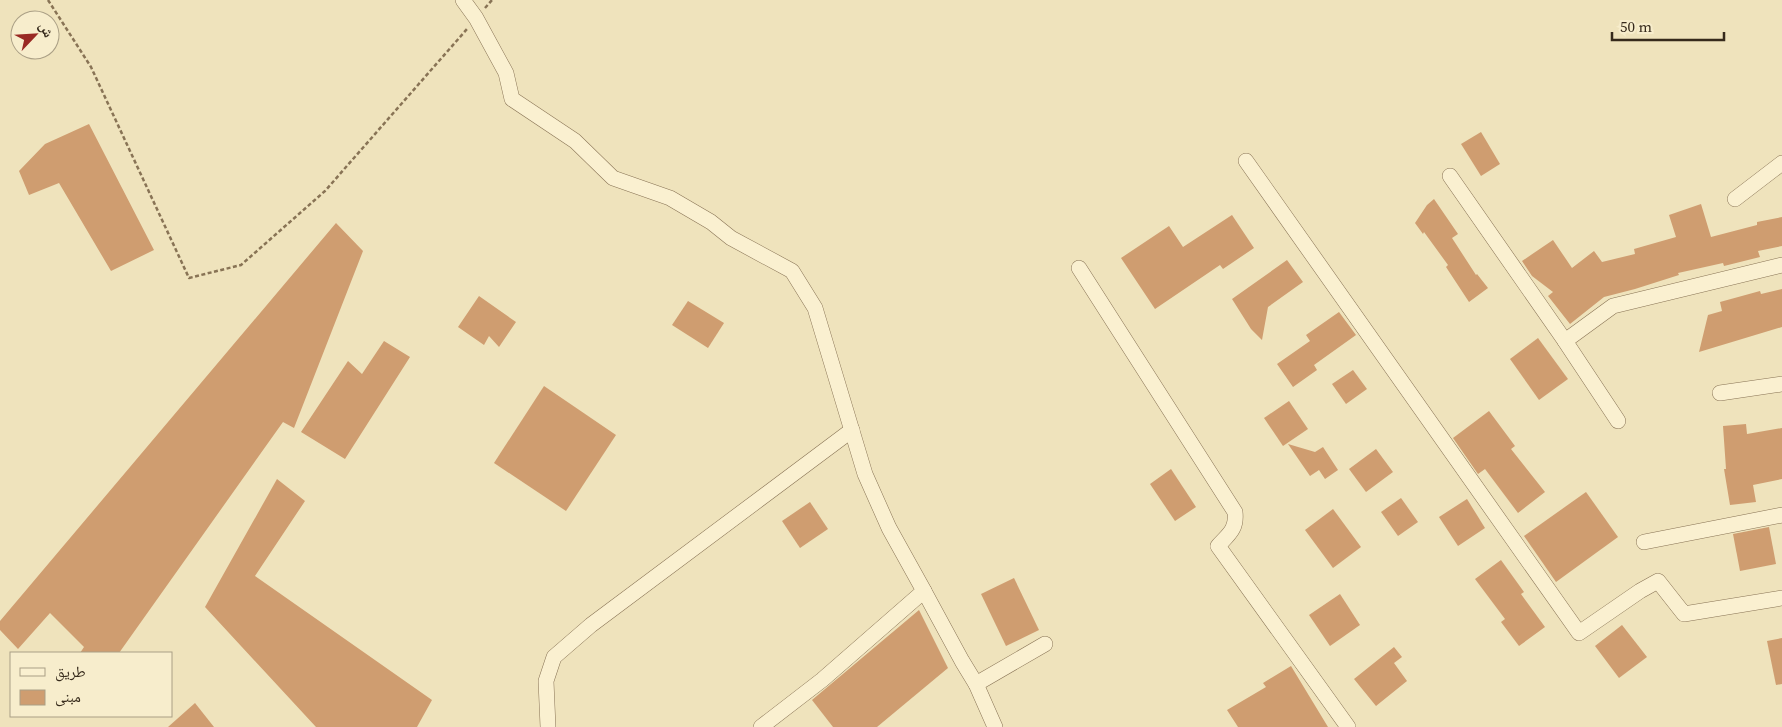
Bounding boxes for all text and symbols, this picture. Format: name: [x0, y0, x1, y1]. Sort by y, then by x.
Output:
north arrow: [10, 10, 60, 60]
scale bar: [1612, 10, 1724, 42]
text: 50 m: [1620, 16, 1652, 37]
text: ش: [35, 19, 59, 41]
legend: [10, 652, 172, 717]
text: طريق: [55, 661, 86, 682]
text: مبنى: [55, 686, 81, 707]

